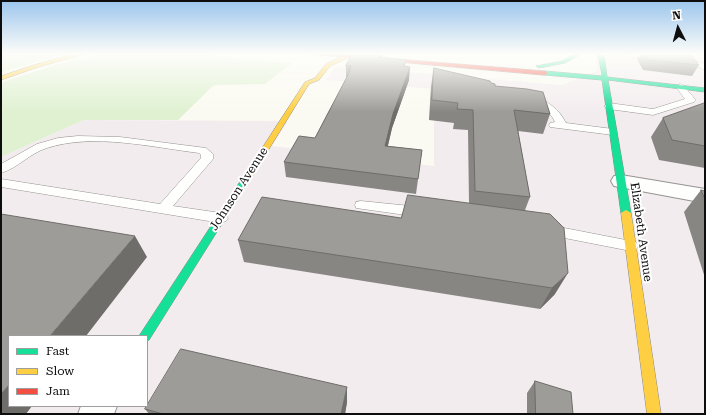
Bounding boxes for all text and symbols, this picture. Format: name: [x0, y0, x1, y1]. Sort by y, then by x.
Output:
north arrow: [658, 8, 698, 48]
text: N: [672, 9, 682, 22]
street label: Johnson Avenue: [207, 145, 271, 233]
street label: Elizabeth Avenue: [627, 181, 655, 283]
legend: [8, 335, 148, 407]
text: Fast: [46, 344, 69, 358]
text: Slow: [46, 364, 74, 378]
text: Jam: [46, 384, 70, 398]

